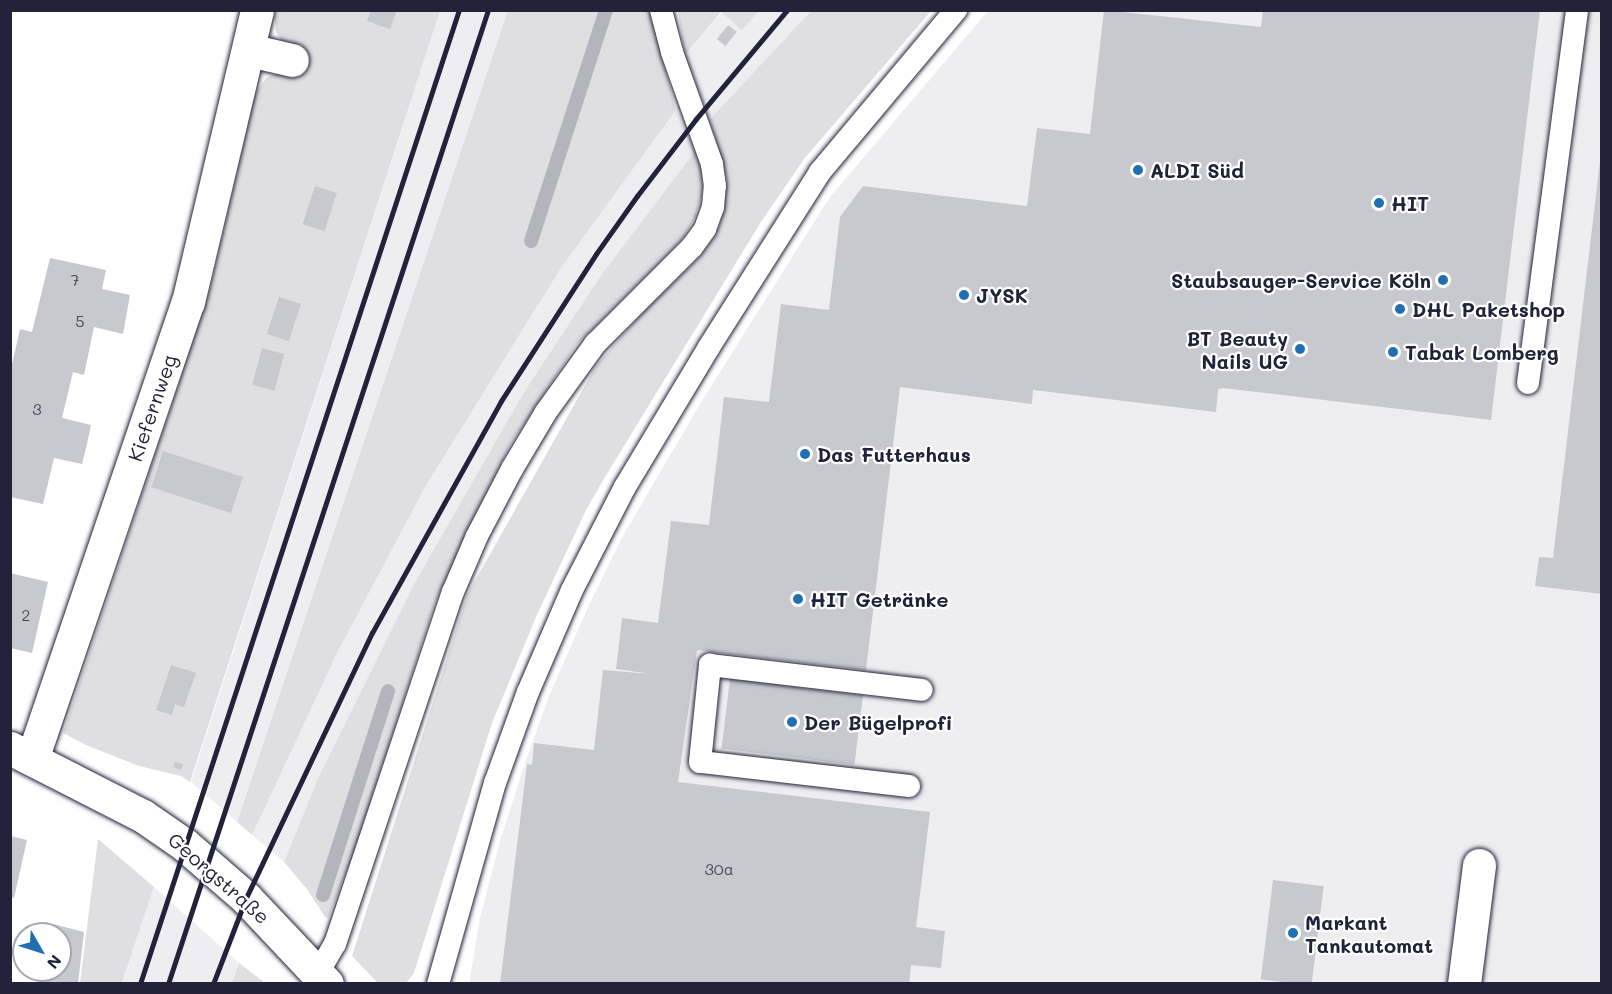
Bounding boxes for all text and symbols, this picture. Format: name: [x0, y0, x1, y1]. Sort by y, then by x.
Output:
place label: ALDI Süd: [1150, 158, 1244, 182]
marker: ALDI Süd: [1131, 163, 1145, 177]
place label: HIT: [1391, 191, 1429, 215]
marker: HIT: [1372, 196, 1386, 210]
place label: Staubsauger-Service Köln: [1171, 268, 1431, 292]
house number: 7: [71, 270, 79, 290]
marker: Staubsauger-Service Köln: [1436, 273, 1450, 287]
place label: JYSK: [976, 283, 1028, 307]
marker: JYSK: [957, 288, 971, 302]
place label: DHL Paketshop: [1412, 297, 1565, 321]
marker: DHL Paketshop: [1393, 302, 1407, 316]
house number: 5: [75, 311, 85, 331]
place label: BT Beauty Nails UG: [1187, 326, 1288, 373]
place label: Tabak Lomberg: [1405, 340, 1559, 364]
marker: BT Beauty Nails UG: [1293, 342, 1307, 356]
marker: Tabak Lomberg: [1386, 345, 1400, 359]
street label: Kiefernweg: [123, 351, 181, 465]
house number: 3: [32, 399, 42, 419]
place label: Das Futterhaus: [817, 442, 971, 466]
marker: Das Futterhaus: [798, 447, 812, 461]
place label: HIT Getränke: [810, 587, 948, 611]
marker: HIT Getränke: [791, 592, 805, 606]
house number: 2: [22, 605, 30, 625]
place label: Der Bügelprofi: [804, 710, 953, 734]
marker: Der Bügelprofi: [785, 715, 799, 729]
street label: Georgstraße: [163, 827, 275, 929]
house number: 30a: [704, 859, 734, 879]
place label: Markant Tankautomat: [1305, 910, 1433, 957]
north arrow: [12, 922, 72, 982]
marker: Markant Tankautomat: [1286, 926, 1300, 940]
text: N: [43, 951, 67, 974]

